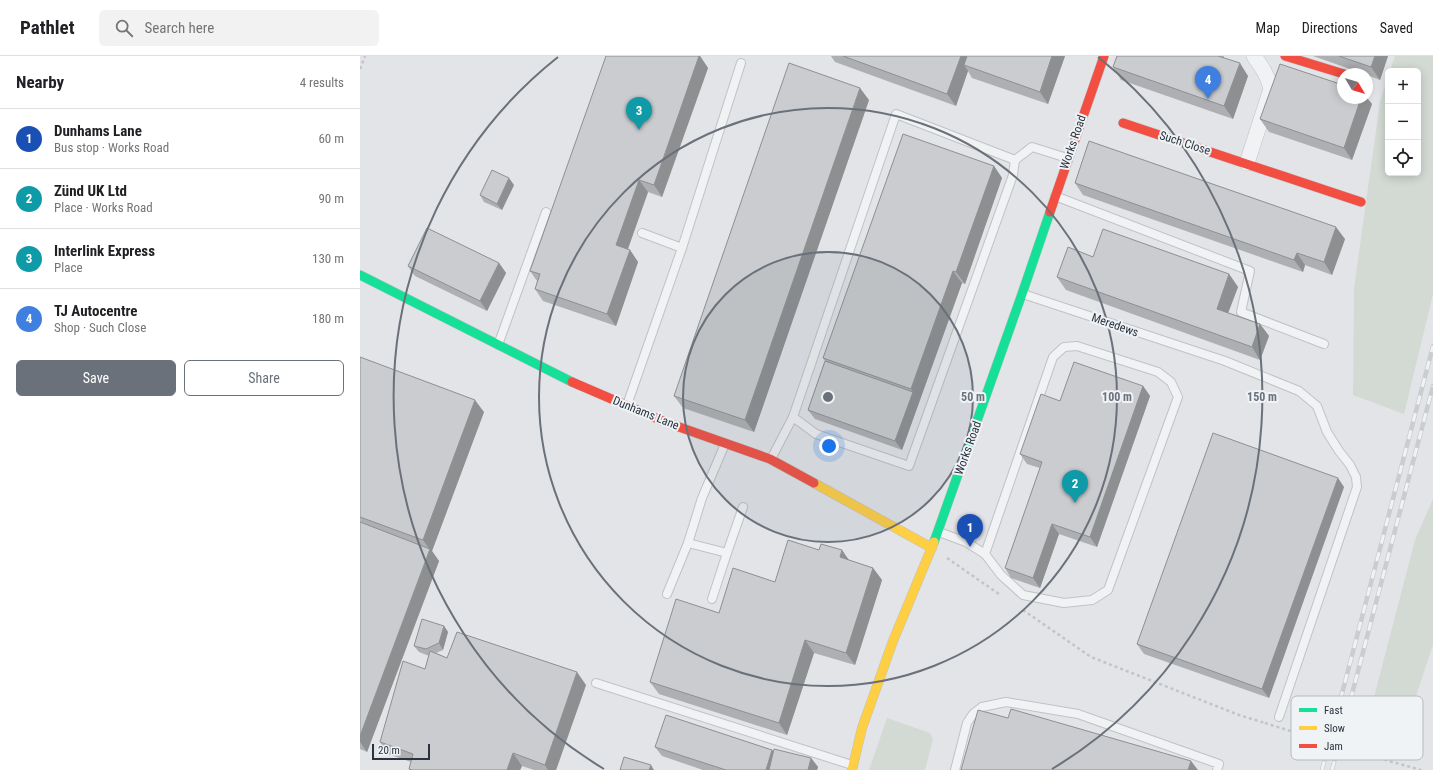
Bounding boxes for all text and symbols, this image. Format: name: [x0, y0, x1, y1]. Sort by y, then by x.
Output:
search box: [99, 10, 379, 46]
text: Pathlet: [20, 16, 75, 39]
icon: search: [113, 17, 135, 39]
text: Search here: [145, 19, 214, 37]
text: Map: [1256, 20, 1280, 36]
text: Directions: [1302, 20, 1358, 36]
text: Saved: [1380, 20, 1413, 36]
pin: 4: [1195, 66, 1221, 99]
north arrow: [1337, 68, 1373, 104]
map controls: [1385, 68, 1421, 176]
button: +: [1385, 68, 1421, 104]
text: Nearby: [16, 72, 64, 92]
text: 4 results: [300, 75, 344, 90]
pin: 3: [626, 97, 652, 130]
button: −: [1385, 104, 1421, 140]
street label: Works Road: [1057, 113, 1089, 171]
text: Dunhams Lane: [54, 122, 142, 140]
street label: Such Close: [1158, 128, 1213, 158]
text: 1: [26, 131, 32, 146]
text: 60 m: [318, 131, 344, 146]
text: Bus stop · Works Road: [54, 140, 169, 155]
button: locate: [1385, 140, 1421, 176]
text: Zünd UK Ltd: [54, 182, 127, 200]
text: 2: [26, 191, 32, 206]
text: 90 m: [318, 191, 344, 206]
text: Place · Works Road: [54, 200, 153, 215]
text: Interlink Express: [54, 242, 155, 260]
text: 3: [26, 251, 32, 266]
text: 130 m: [312, 251, 344, 266]
text: Place: [54, 260, 83, 275]
text: TJ Autocentre: [54, 302, 138, 320]
street label: Meredews: [1090, 310, 1140, 340]
text: 4: [26, 311, 32, 326]
text: 180 m: [312, 311, 344, 326]
text: Shop · Such Close: [54, 320, 146, 335]
button: Save: [16, 360, 176, 396]
button: Share: [184, 360, 344, 396]
centre of rings: [821, 390, 835, 404]
text: 50 m: [961, 390, 985, 404]
text: 100 m: [1102, 390, 1132, 404]
text: 150 m: [1247, 390, 1277, 404]
street label: Dunhams Lane: [611, 393, 681, 433]
street label: Works Road: [952, 419, 984, 477]
your location: [819, 436, 839, 456]
pin: 2: [1062, 470, 1088, 503]
pin: 1: [957, 514, 983, 547]
legend: [1291, 696, 1423, 760]
text: Fast: [1324, 704, 1343, 717]
text: Slow: [1324, 722, 1345, 735]
text: Jam: [1324, 740, 1343, 753]
scale bar: [372, 742, 430, 761]
text: 20 m: [378, 744, 400, 757]

